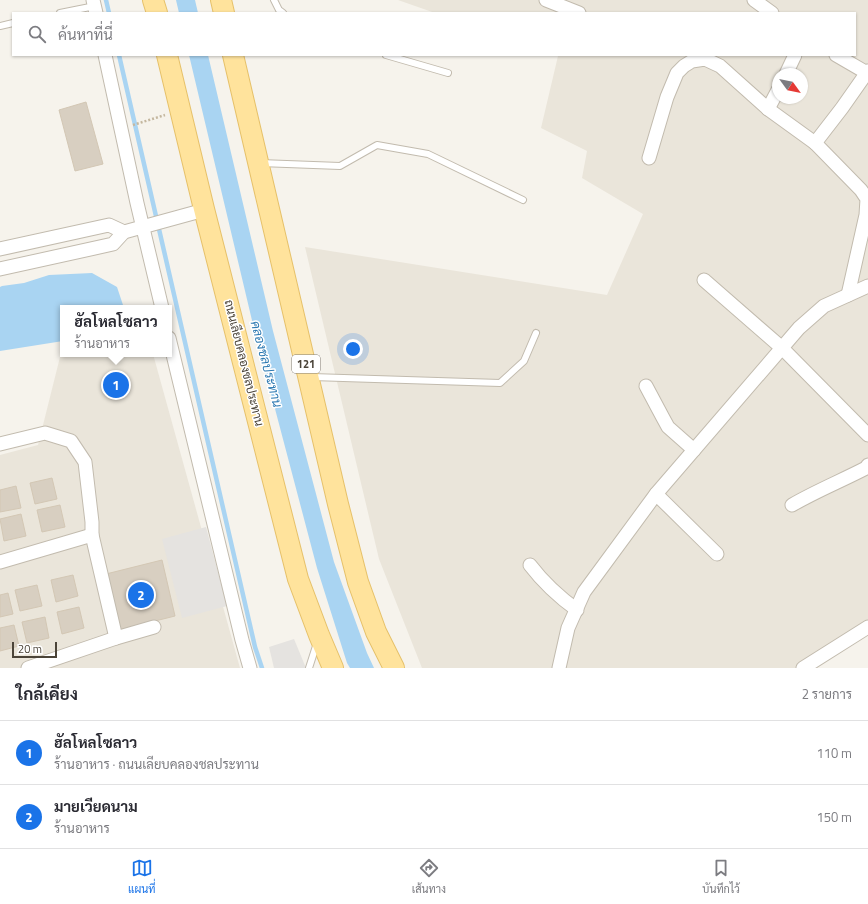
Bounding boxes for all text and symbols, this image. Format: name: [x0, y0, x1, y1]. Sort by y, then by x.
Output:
search box: [12, 12, 856, 56]
icon: search: [26, 23, 48, 45]
text: ค้นหาที่นี่: [58, 23, 113, 46]
north arrow: [772, 68, 808, 104]
street label: ถนนเลียบคลองชลประทาน: [221, 298, 267, 428]
popup: [60, 305, 172, 357]
text: ฮัลโหลโซลาว: [74, 310, 158, 333]
water label: คลองชลประทาน: [248, 319, 286, 409]
text: ร้านอาหาร: [74, 333, 130, 353]
your location: [343, 339, 363, 359]
road number: 121: [292, 355, 320, 373]
pin: 1: [103, 370, 129, 400]
pin: 2: [128, 580, 154, 610]
scale bar: [12, 640, 57, 659]
text: 20 m: [18, 641, 42, 657]
text: ใกล้เคียง: [16, 681, 78, 707]
text: 2 รายการ: [802, 684, 852, 704]
text: ฮัลโหลโซลาว: [54, 731, 137, 754]
text: 1: [25, 743, 33, 763]
text: 110 m: [816, 743, 852, 763]
text: ร้านอาหาร · ถนนเลียบคลองชลประทาน: [54, 754, 259, 774]
text: มายเวียดนาม: [54, 795, 138, 818]
text: 2: [25, 807, 33, 827]
text: 150 m: [816, 807, 852, 827]
text: ร้านอาหาร: [54, 818, 110, 838]
tab: แผนที่: [128, 857, 156, 897]
tab: เส้นทาง: [412, 857, 446, 897]
tab: บันทึกไว้: [702, 857, 740, 897]

